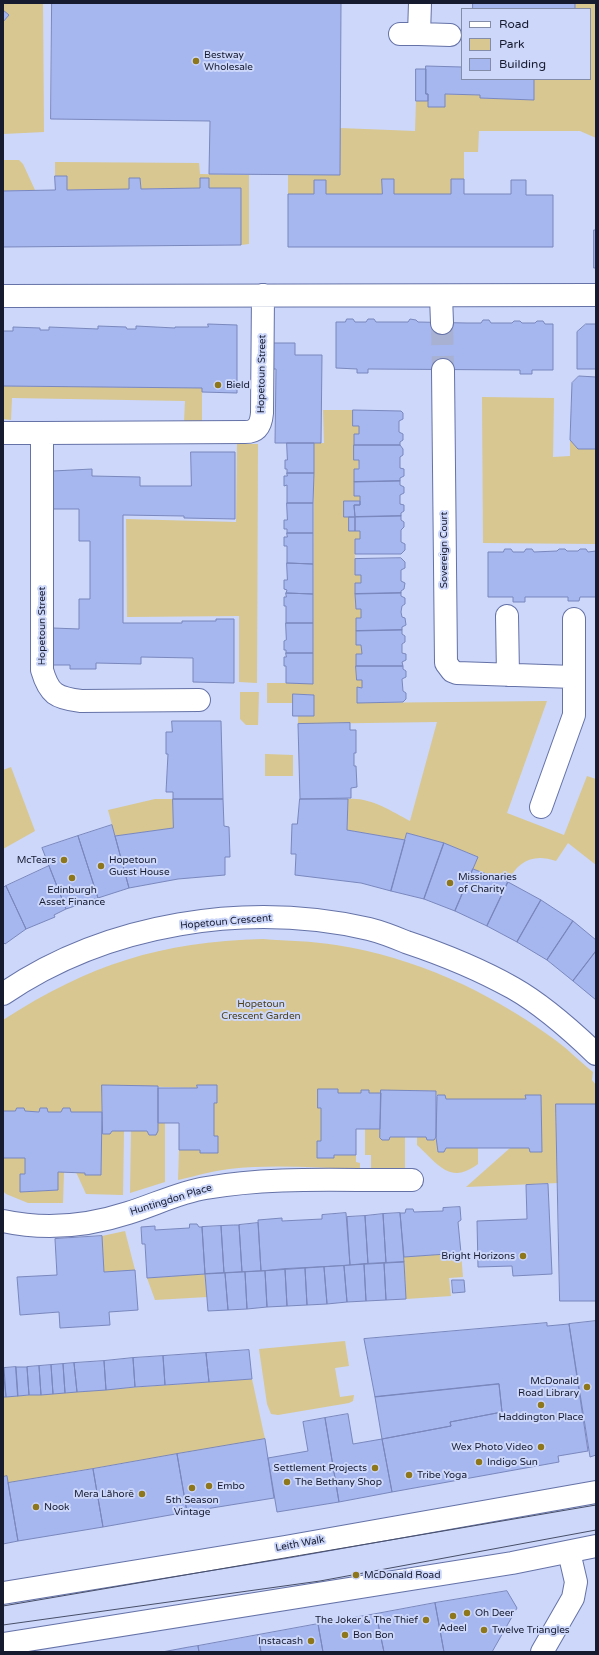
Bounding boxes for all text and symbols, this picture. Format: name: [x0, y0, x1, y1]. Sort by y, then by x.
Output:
legend: [461, 8, 591, 80]
text: Road: [499, 17, 529, 31]
text: Park: [499, 37, 525, 51]
place label: Bestway Wholesale: [204, 49, 253, 72]
marker: Bestway Wholesale: [191, 56, 201, 66]
text: Building: [499, 57, 546, 71]
street label: Hopetoun Street: [255, 335, 269, 413]
place label: Bield: [226, 379, 250, 391]
marker: Bield: [213, 380, 223, 390]
street label: Sovereign Court: [438, 512, 450, 588]
street label: Hopetoun Street: [36, 587, 48, 665]
place label: McTears: [17, 854, 56, 866]
place label: Hopetoun Guest House: [109, 854, 170, 878]
marker: McTears: [59, 855, 69, 865]
marker: Hopetoun Guest House: [96, 861, 106, 871]
place label: Missionaries of Charity: [458, 871, 517, 894]
marker: Edinburgh Asset Finance: [67, 873, 77, 883]
marker: Missionaries of Charity: [445, 878, 455, 888]
place label: Edinburgh Asset Finance: [39, 884, 105, 908]
street label: Hopetoun Crescent: [180, 912, 272, 932]
park label: Hopetoun Crescent Garden: [221, 998, 301, 1022]
street label: Huntingdon Place: [129, 1182, 213, 1218]
place label: Bright Horizons: [441, 1250, 515, 1262]
marker: Bright Horizons: [518, 1251, 528, 1261]
place label: McDonald Road Library: [518, 1375, 579, 1398]
marker: McDonald Road Library: [582, 1382, 592, 1392]
marker: Haddington Place: [536, 1400, 546, 1410]
place label: Haddington Place: [499, 1411, 583, 1423]
place label: Wex Photo Video: [451, 1441, 533, 1453]
marker: Wex Photo Video: [536, 1442, 546, 1452]
place label: Indigo Sun: [487, 1456, 538, 1468]
marker: Indigo Sun: [474, 1457, 484, 1467]
place label: Settlement Projects: [274, 1462, 367, 1474]
marker: Settlement Projects: [370, 1463, 380, 1473]
place label: Tribe Yoga: [417, 1469, 467, 1481]
marker: Tribe Yoga: [404, 1470, 414, 1480]
place label: The Bethany Shop: [295, 1476, 382, 1488]
marker: The Bethany Shop: [282, 1477, 292, 1487]
place label: Embo: [217, 1480, 245, 1492]
marker: Embo: [204, 1481, 214, 1491]
marker: 5th Season Vintage: [187, 1483, 197, 1493]
place label: Mera Lãhorë: [74, 1488, 134, 1500]
marker: Mera Lãhorë: [137, 1489, 147, 1499]
place label: 5th Season Vintage: [165, 1494, 219, 1518]
place label: Nook: [44, 1501, 69, 1513]
marker: Nook: [31, 1502, 41, 1512]
street label: Leith Walk: [274, 1534, 326, 1554]
place label: McDonald Road: [364, 1569, 440, 1581]
marker: McDonald Road: [351, 1570, 361, 1580]
place label: Oh Deer: [475, 1607, 514, 1619]
marker: Oh Deer: [462, 1608, 472, 1618]
marker: Adeel: [448, 1611, 458, 1621]
place label: The Joker & The Thief: [315, 1614, 418, 1626]
marker: The Joker & The Thief: [421, 1615, 431, 1625]
place label: Adeel: [439, 1622, 467, 1634]
place label: Twelve Triangles: [492, 1624, 570, 1636]
marker: Twelve Triangles: [479, 1625, 489, 1635]
place label: Bon Bon: [353, 1629, 394, 1641]
marker: Bon Bon: [340, 1630, 350, 1640]
place label: Instacash: [258, 1635, 303, 1647]
marker: Instacash: [306, 1636, 316, 1646]

